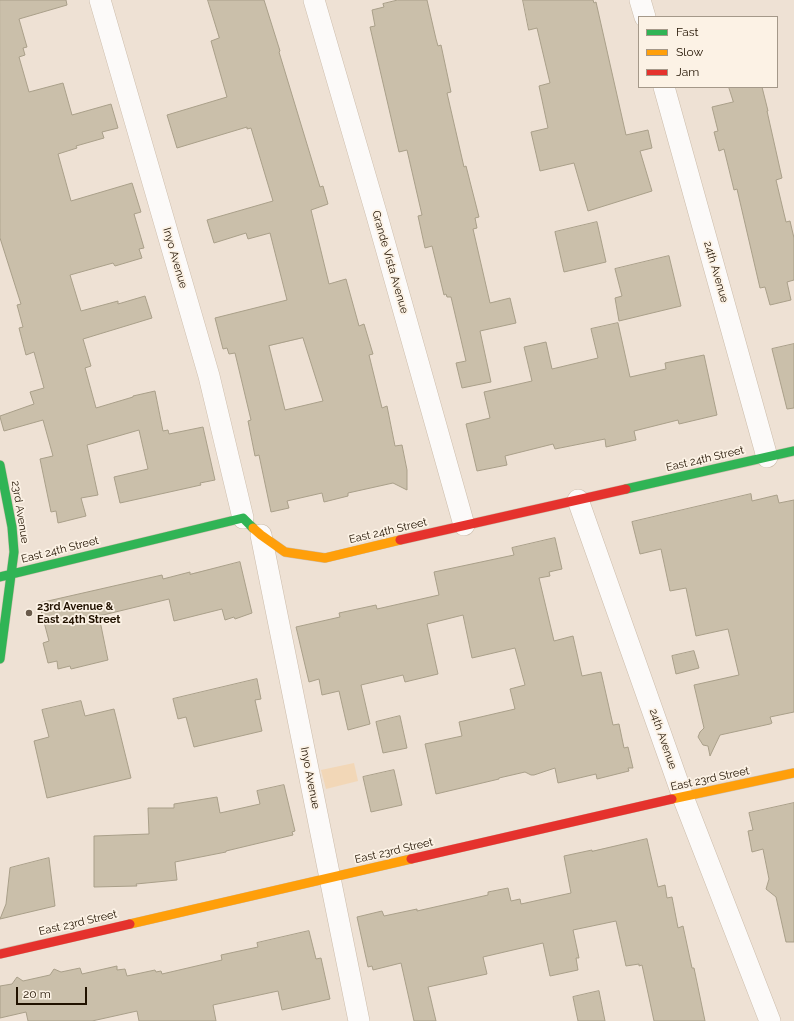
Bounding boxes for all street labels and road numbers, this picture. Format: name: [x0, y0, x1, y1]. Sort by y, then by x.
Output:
street label: Grande Vista Avenue: [369, 209, 411, 315]
street label: Inyo Avenue: [160, 226, 190, 290]
street label: 24th Avenue: [701, 240, 731, 304]
street label: East 24th Street: [665, 444, 745, 474]
street label: 23rd Avenue: [9, 480, 31, 544]
street label: East 24th Street: [348, 516, 428, 546]
street label: East 24th Street: [20, 534, 100, 566]
street label: 24th Avenue: [646, 707, 680, 771]
street label: Inyo Avenue: [298, 746, 322, 810]
street label: East 23rd Street: [670, 764, 750, 794]
street label: East 23rd Street: [354, 836, 434, 866]
street label: East 23rd Street: [38, 908, 118, 938]

